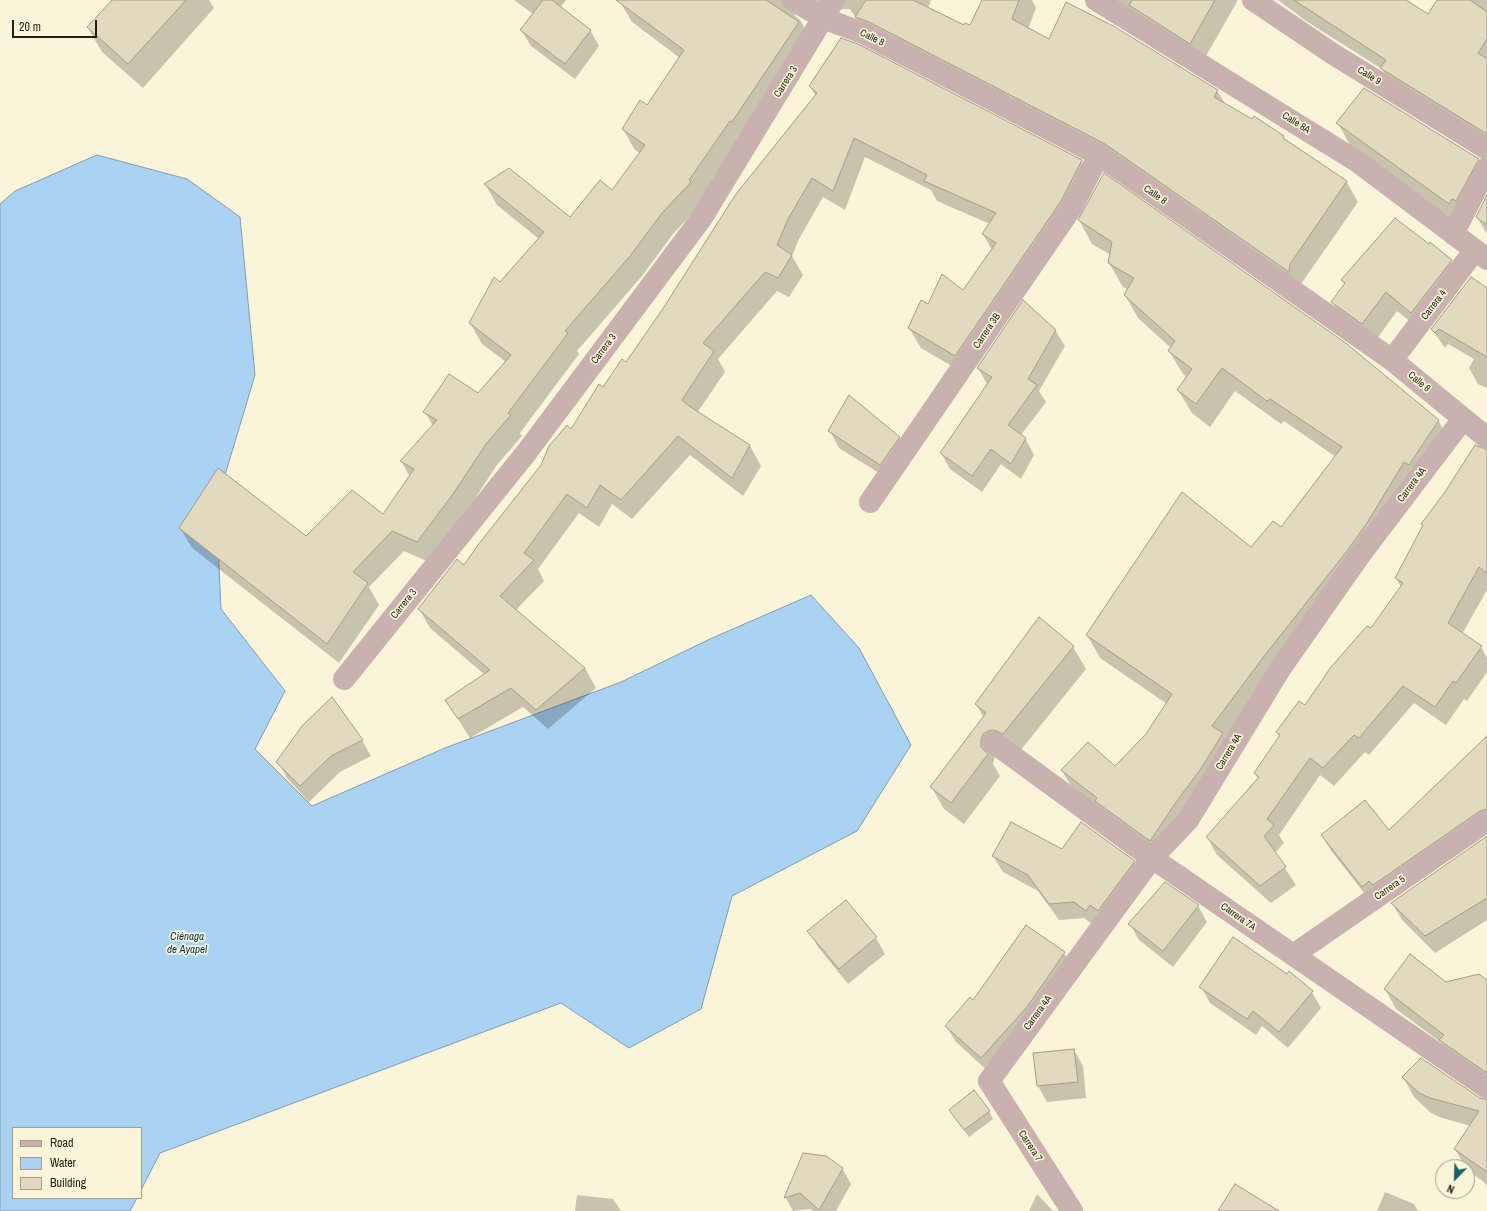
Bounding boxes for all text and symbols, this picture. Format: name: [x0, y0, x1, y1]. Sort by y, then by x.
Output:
scale bar: [14, 12, 99, 38]
text: 20 m: [19, 19, 41, 35]
street label: Calle 8: [858, 27, 886, 49]
street label: Carrera 3: [772, 64, 800, 100]
street label: Calle 9: [1355, 64, 1383, 88]
street label: Calle 8A: [1280, 110, 1312, 136]
street label: Calle 8: [1141, 183, 1169, 207]
street label: Carrera 4: [1419, 288, 1449, 322]
street label: Carrera 3B: [971, 311, 1003, 351]
street label: Carrera 3: [589, 332, 619, 366]
street label: Calle 8: [1405, 369, 1433, 395]
street label: Carrera 4A: [1395, 465, 1429, 505]
street label: Carrera 3: [388, 587, 420, 621]
street label: Carrera 4A: [1214, 732, 1244, 772]
street label: Carrera 5: [1372, 873, 1408, 903]
street label: Carrera 7A: [1218, 901, 1258, 933]
water label: Ciénaga de Ayapel: [167, 930, 207, 956]
street label: Carrera 4A: [1021, 993, 1055, 1033]
legend: [12, 1127, 142, 1199]
street label: Carrera 7: [1016, 1128, 1044, 1164]
text: Road: [50, 1135, 74, 1151]
text: Water: [50, 1155, 76, 1171]
north arrow: [1435, 1159, 1475, 1199]
text: Building: [50, 1175, 86, 1191]
text: N: [1445, 1181, 1456, 1197]

